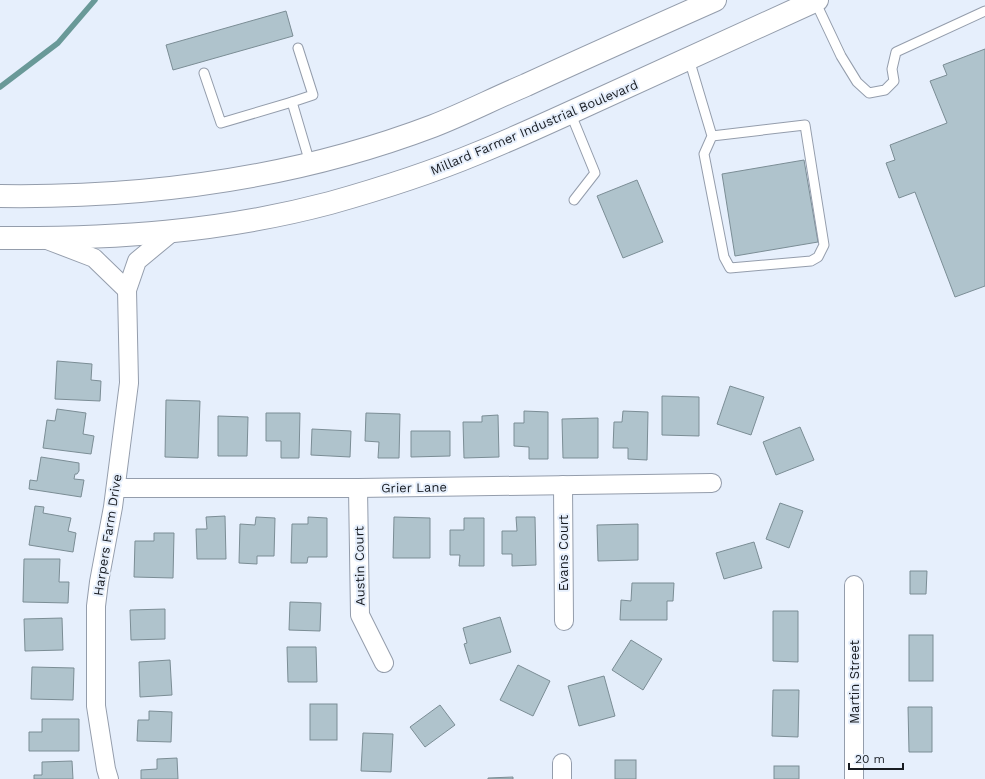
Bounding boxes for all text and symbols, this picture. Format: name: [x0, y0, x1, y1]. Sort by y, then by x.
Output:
street label: Millard Farmer Industrial Boulevard: [428, 77, 640, 178]
street label: Harpers Farm Drive: [90, 473, 125, 597]
street label: Grier Lane: [381, 479, 447, 496]
street label: Evans Court: [556, 514, 571, 591]
street label: Austin Court: [351, 525, 368, 606]
street label: Martin Street: [847, 640, 862, 724]
scale bar: [849, 745, 903, 771]
text: 20 m: [855, 752, 885, 766]

